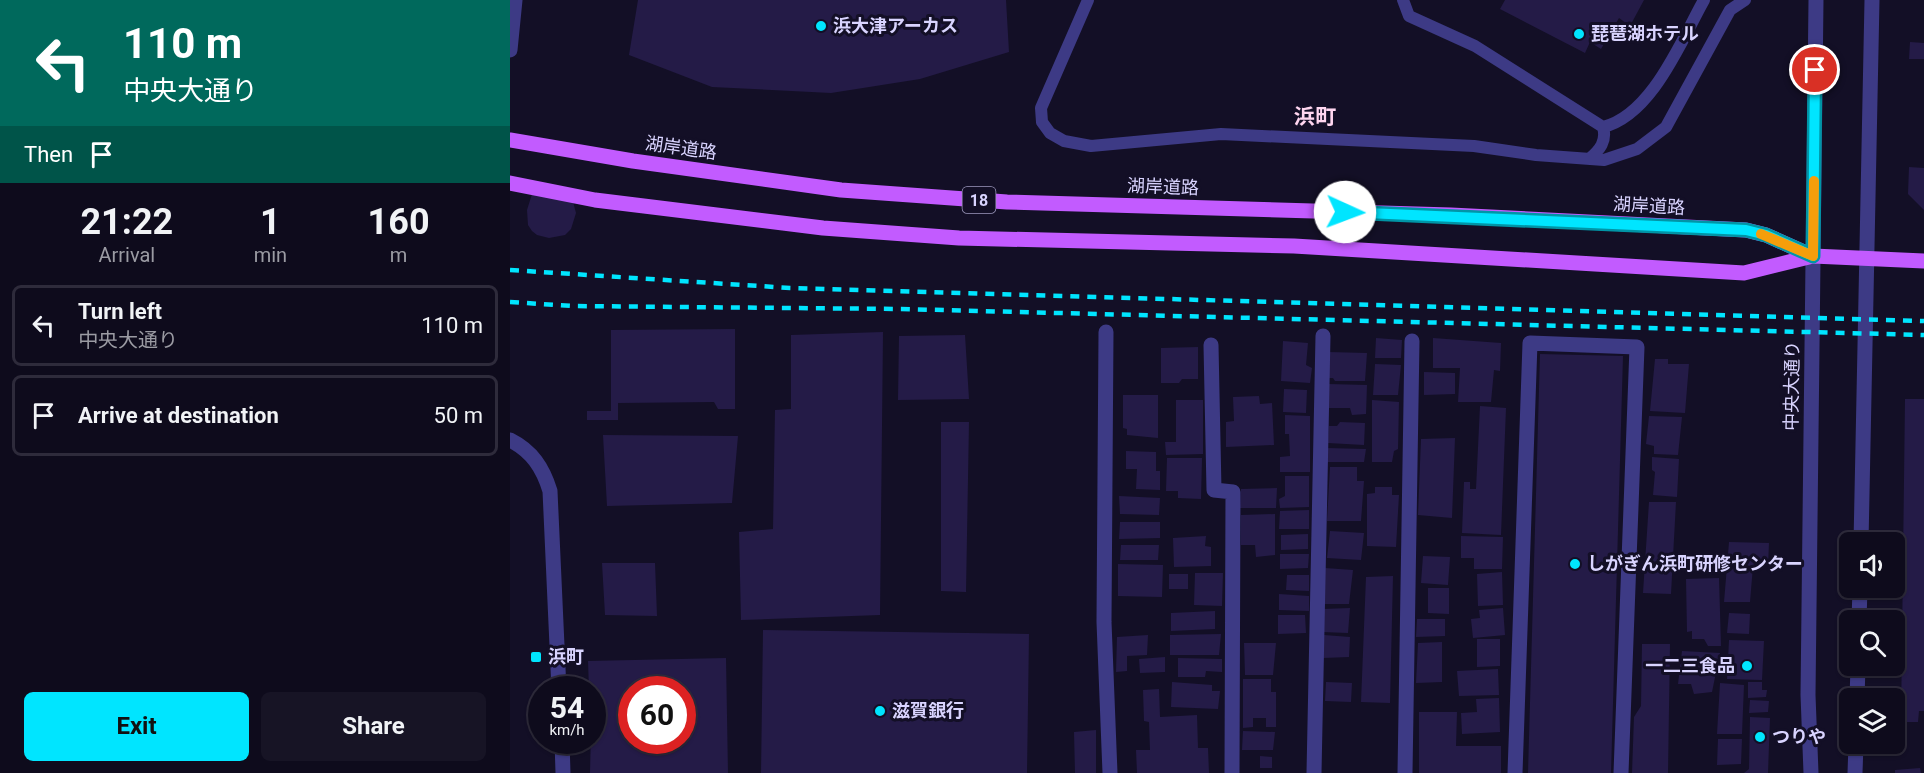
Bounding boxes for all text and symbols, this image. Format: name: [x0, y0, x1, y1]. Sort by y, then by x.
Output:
place label: 浜大津アーカス: [833, 15, 958, 36]
text: 110 m: [123, 19, 242, 68]
marker: 浜大津アーカス: [814, 19, 828, 33]
place label: 琵琶湖ホテル: [1591, 23, 1699, 44]
icon: left: [24, 24, 102, 102]
marker: 琵琶湖ホテル: [1572, 27, 1586, 41]
pin: [1789, 44, 1840, 95]
icon: arrive: [1798, 53, 1831, 86]
text: 中央大通り: [123, 75, 258, 107]
district label: 浜町: [1294, 105, 1336, 129]
street label: 湖岸道路: [644, 132, 718, 163]
icon: arrive: [85, 138, 118, 171]
text: Then: [24, 142, 73, 167]
street label: 湖岸道路: [1127, 175, 1199, 198]
position arrow: [1313, 180, 1377, 244]
road number: 18: [962, 187, 996, 213]
street label: 湖岸道路: [1613, 193, 1686, 218]
text: 21:22: [80, 201, 173, 243]
text: 1: [260, 201, 281, 243]
text: 160: [368, 201, 430, 243]
text: Arrival: [98, 243, 155, 267]
text: min: [254, 243, 287, 267]
text: m: [390, 243, 407, 267]
text: Turn left: [78, 299, 162, 324]
icon: left: [27, 309, 60, 342]
text: 110 m: [421, 313, 483, 338]
text: 中央大通り: [78, 328, 178, 352]
street label: 中央大通り: [1780, 341, 1803, 431]
icon: arrive: [27, 399, 60, 432]
text: Arrive at destination: [78, 403, 279, 428]
text: 50 m: [434, 403, 483, 428]
map controls: [1839, 532, 1905, 754]
button: sound: [1839, 532, 1905, 598]
place label: しがぎん浜町研修センター: [1587, 553, 1803, 574]
marker: しがぎん浜町研修センター: [1568, 557, 1582, 571]
button: search: [1839, 610, 1905, 676]
place label: 浜町: [548, 646, 584, 667]
marker: 浜町: [529, 650, 543, 664]
place label: 一二三食品: [1645, 655, 1735, 676]
marker: 一二三食品: [1740, 659, 1754, 673]
speed limit sign: 60: [618, 676, 696, 754]
button: layers: [1839, 688, 1905, 754]
text: 54: [550, 690, 584, 725]
button: Exit: [24, 692, 249, 761]
button: Share: [261, 692, 486, 761]
place label: 滋賀銀行: [892, 700, 964, 721]
marker: 滋賀銀行: [873, 704, 887, 718]
text: km/h: [549, 721, 585, 739]
place label: つりや: [1772, 726, 1826, 747]
marker: つりや: [1753, 730, 1767, 744]

